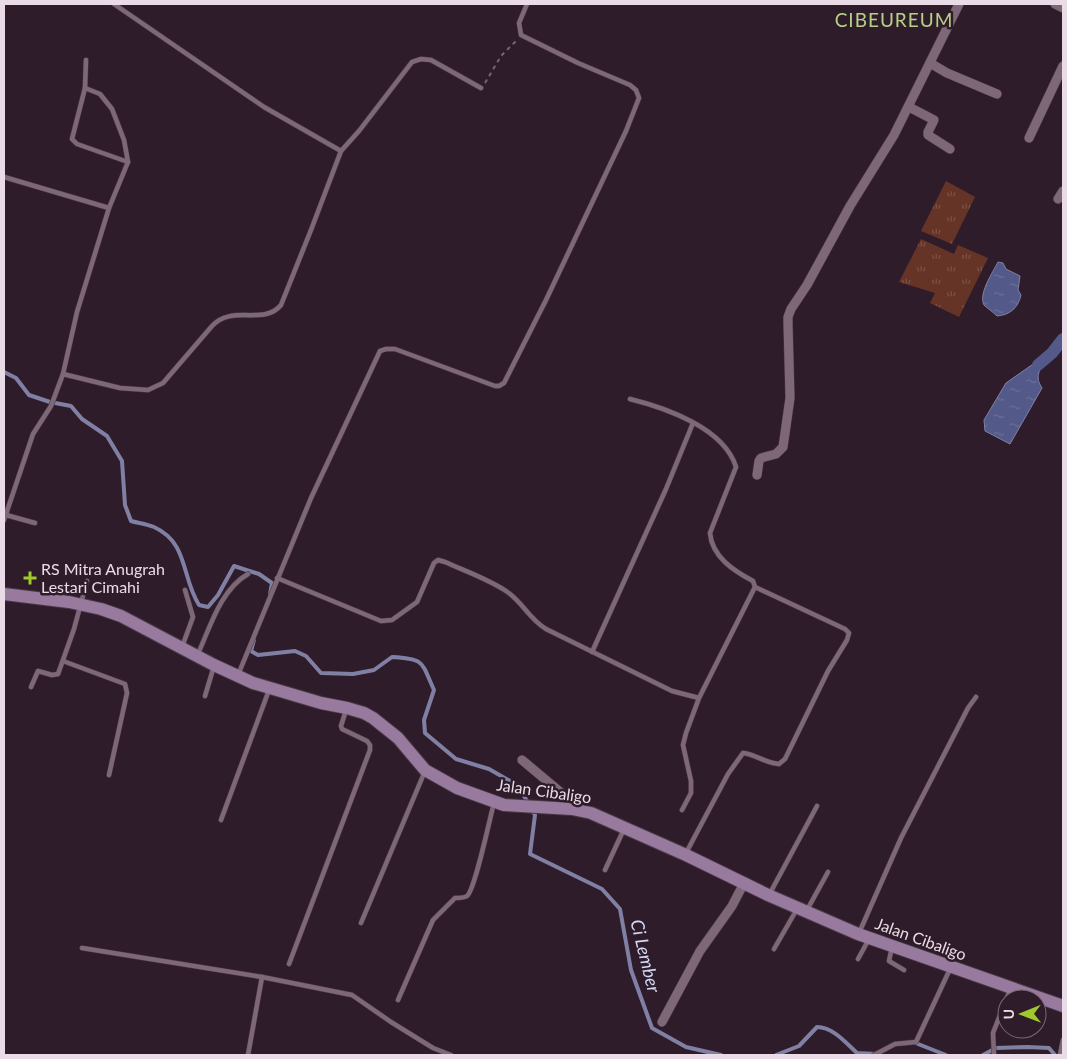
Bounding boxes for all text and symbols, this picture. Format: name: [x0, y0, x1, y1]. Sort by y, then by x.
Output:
district label: CIBEUREUM: [835, 8, 953, 31]
place label: RS Mitra Anugrah Lestari Cimahi: [41, 559, 165, 596]
marker: RS Mitra Anugrah Lestari Cimahi: [23, 571, 37, 585]
street label: Jalan Cibaligo: [495, 774, 593, 807]
street label: Jalan Cibaligo: [873, 913, 969, 964]
water label: Ci Lember: [626, 917, 666, 995]
north arrow: [997, 989, 1047, 1039]
text: U: [1000, 1009, 1017, 1020]

